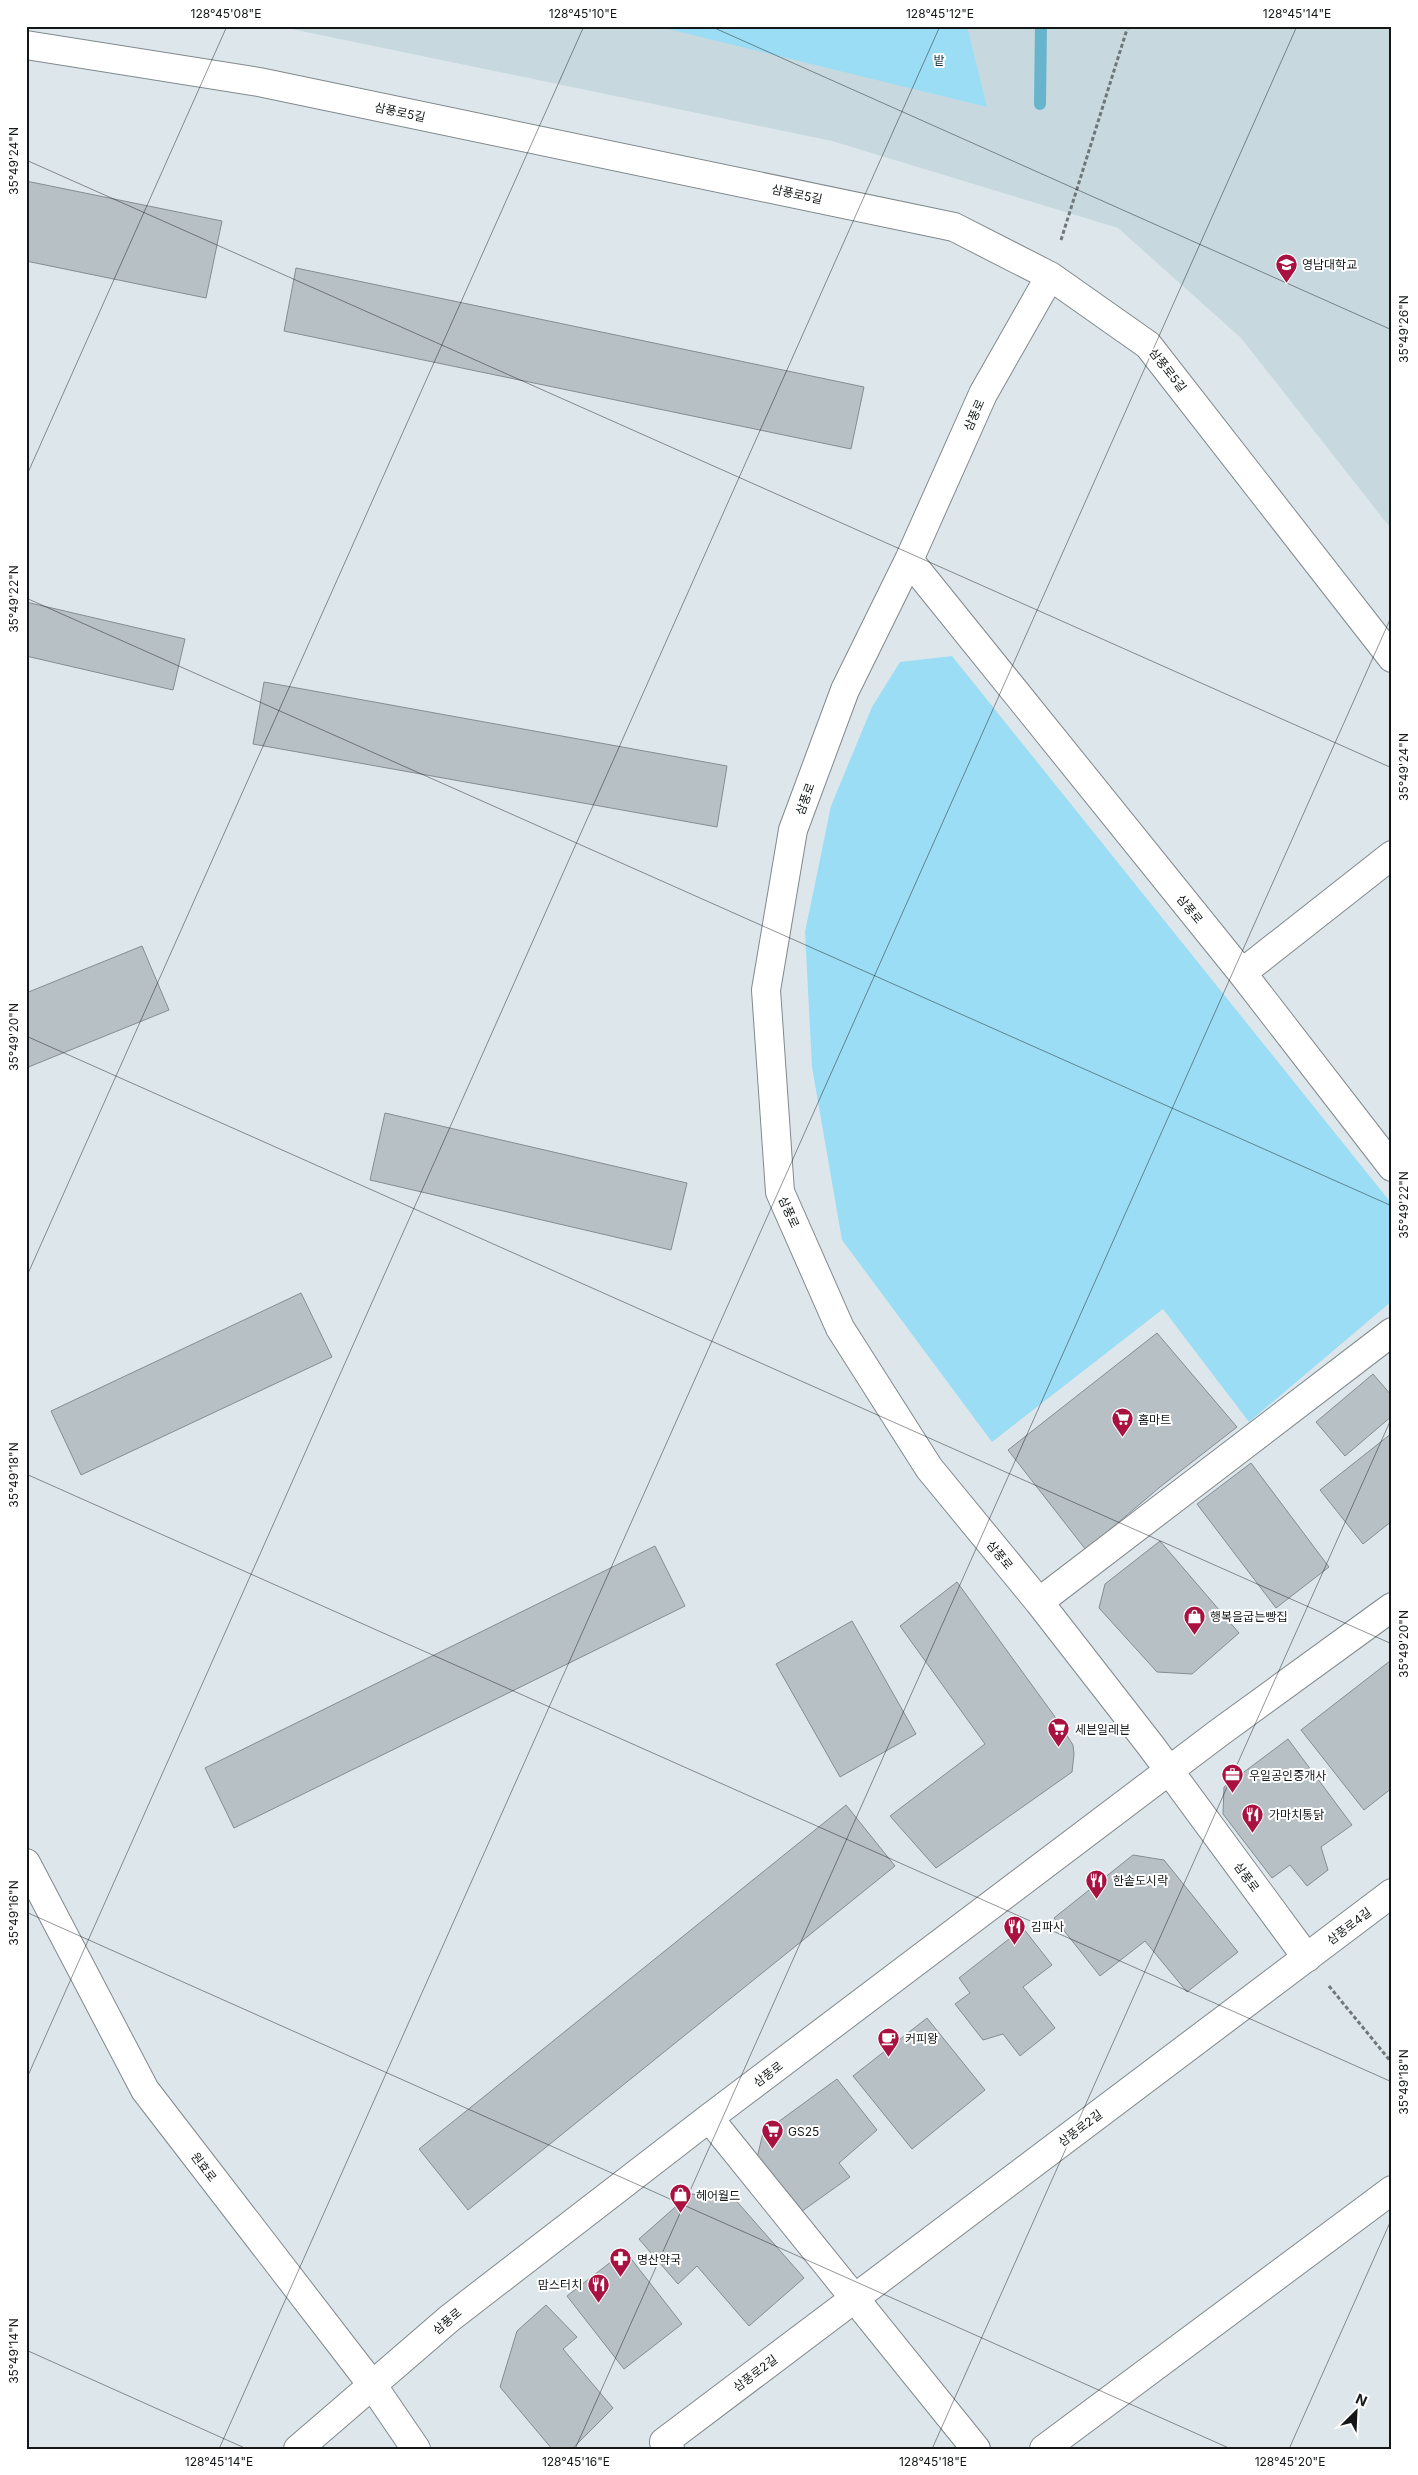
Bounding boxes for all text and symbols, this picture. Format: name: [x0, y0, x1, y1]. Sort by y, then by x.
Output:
text: 128°45'08"E: [191, 6, 261, 21]
text: 128°45'10"E: [549, 6, 617, 21]
text: 128°45'12"E: [906, 6, 974, 21]
text: 128°45'14"E: [1263, 6, 1331, 21]
park label: 밭: [933, 53, 945, 68]
street label: 삼풍로5길: [373, 99, 427, 125]
text: 35°49'24"N: [6, 127, 21, 195]
street label: 삼풍로5길: [770, 181, 824, 207]
school or university icon: 영남대학교: [1274, 252, 1298, 283]
place label: 영남대학교: [1302, 257, 1357, 272]
text: 35°49'26"N: [1396, 295, 1411, 363]
street label: 삼풍로5길: [1146, 345, 1190, 395]
street label: 삼풍로: [960, 397, 988, 433]
text: 35°49'22"N: [6, 565, 21, 633]
text: 35°49'24"N: [1396, 733, 1411, 801]
street label: 삼풍로: [792, 781, 818, 817]
street label: 삼풍로: [1174, 891, 1206, 927]
text: 35°49'20"N: [6, 1003, 21, 1071]
text: 35°49'22"N: [1396, 1171, 1411, 1239]
street label: 삼풍로: [775, 1194, 803, 1230]
supermarket icon: 홈마트: [1110, 1407, 1134, 1438]
place label: 홈마트: [1138, 1412, 1171, 1427]
text: 35°49'18"N: [6, 1442, 21, 1508]
street label: 삼풍로: [984, 1537, 1016, 1573]
shop icon: 행복을굽는빵집: [1182, 1604, 1206, 1635]
place label: 행복을굽는빵집: [1210, 1609, 1287, 1624]
text: 35°49'20"N: [1396, 1610, 1411, 1678]
supermarket icon: 세븐일레븐: [1047, 1717, 1071, 1748]
place label: 세븐일레븐: [1075, 1722, 1130, 1737]
office icon: 우일공인중개사: [1221, 1763, 1245, 1794]
place label: 우일공인중개사: [1249, 1768, 1326, 1783]
restaurant icon: 가마치통닭: [1241, 1802, 1265, 1833]
place label: 가마치통닭: [1269, 1807, 1324, 1822]
street label: 삼풍로: [1231, 1859, 1263, 1895]
restaurant icon: 한솥도시락: [1085, 1868, 1109, 1899]
place label: 한솥도시락: [1113, 1873, 1168, 1888]
text: 35°49'16"N: [6, 1880, 21, 1946]
street label: 삼풍로4길: [1324, 1904, 1374, 1948]
restaurant icon: 김파사: [1003, 1914, 1027, 1945]
place label: 김파사: [1031, 1919, 1064, 1934]
cafe icon: 커피왕: [877, 2026, 901, 2057]
place label: 커피왕: [905, 2031, 938, 2046]
text: 35°49'18"N: [1396, 2049, 1411, 2115]
street label: 삼풍로: [750, 2058, 786, 2090]
street label: 삼풍로2길: [1055, 2107, 1105, 2149]
supermarket icon: GS25: [760, 2119, 784, 2150]
place label: GS25: [788, 2124, 819, 2139]
street label: 원효로: [188, 2149, 220, 2185]
shop icon: 헤어월드: [668, 2183, 692, 2214]
place label: 헤어월드: [696, 2188, 740, 2203]
pharmacy icon: 명산약국: [609, 2247, 633, 2278]
place label: 명산약국: [637, 2252, 681, 2267]
restaurant icon: 맘스터치: [586, 2272, 610, 2303]
place label: 맘스터치: [538, 2277, 582, 2292]
street label: 삼풍로: [429, 2305, 465, 2337]
text: 35°49'14"N: [6, 2318, 21, 2384]
street label: 삼풍로2길: [730, 2352, 780, 2394]
north arrow: [1330, 2388, 1380, 2438]
text: N: [1353, 2390, 1370, 2410]
text: 128°45'14"E: [185, 2454, 253, 2469]
text: 128°45'16"E: [542, 2454, 610, 2469]
text: 128°45'18"E: [899, 2454, 967, 2469]
text: 128°45'20"E: [1255, 2454, 1325, 2469]

